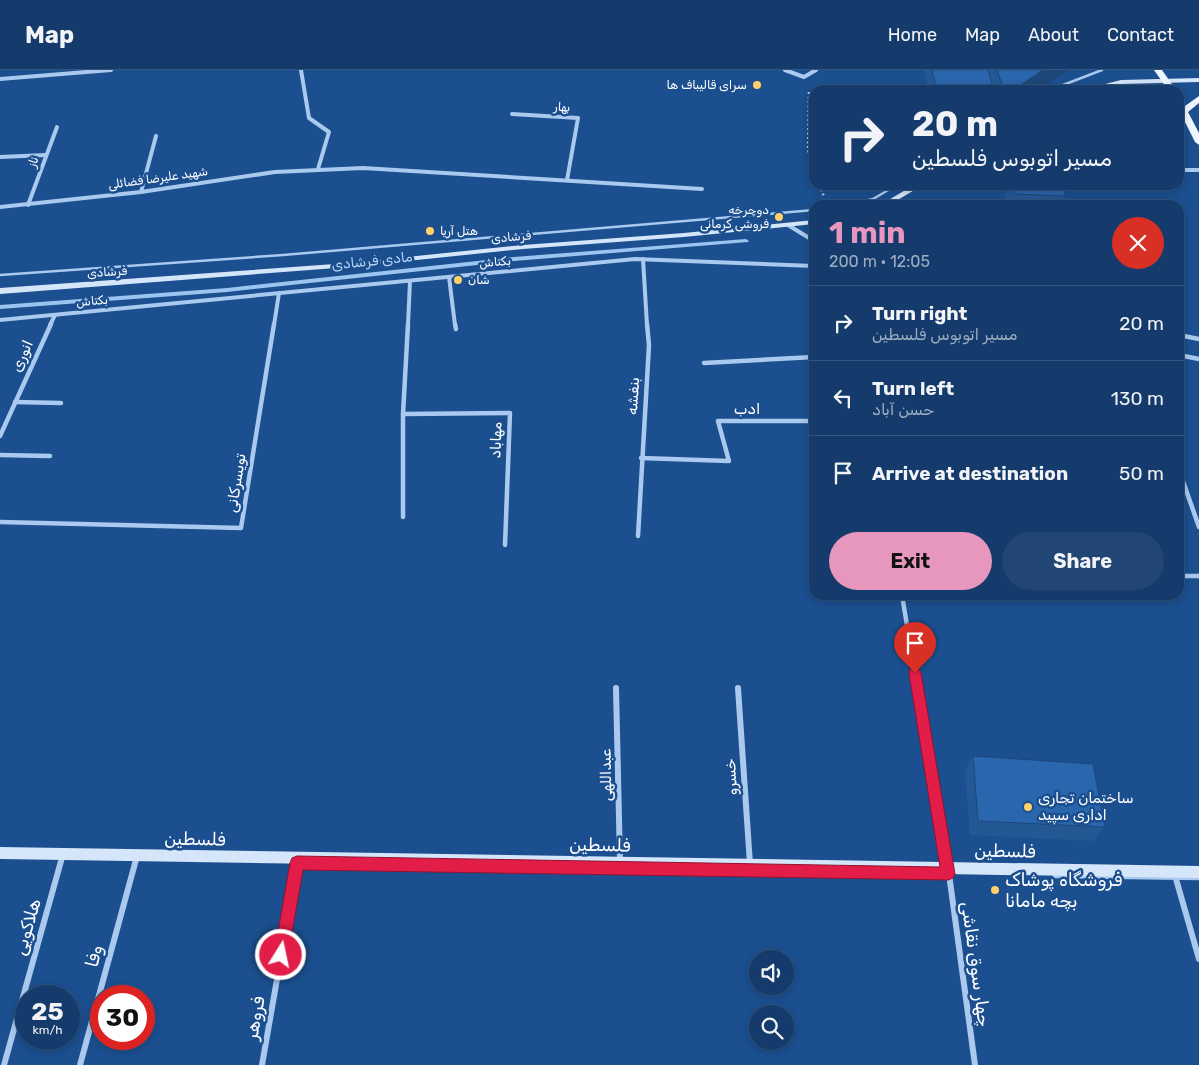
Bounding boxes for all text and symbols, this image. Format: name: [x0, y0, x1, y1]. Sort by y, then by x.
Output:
text: Map: [25, 21, 74, 49]
text: Home: [888, 24, 937, 46]
text: Map: [965, 24, 1000, 46]
text: About: [1028, 24, 1079, 46]
text: Contact: [1107, 24, 1174, 46]
place label: سرای قالیباف ها: [666, 78, 747, 93]
marker: سرای قالیباف ها: [751, 79, 763, 91]
street label: بهار: [552, 99, 571, 116]
text: 20 m: [912, 103, 998, 145]
icon: right: [829, 105, 894, 170]
text: مسیر اتوبوس فلسطین: [912, 145, 1112, 172]
street label: ناز: [24, 155, 42, 171]
street label: شهید علیرضا فضائلی: [107, 164, 209, 193]
place label: دوچرخه فروشی کرمانی: [700, 203, 769, 232]
marker: دوچرخه فروشی کرمانی: [773, 211, 785, 223]
text: 1 min: [829, 215, 906, 251]
button: close: [1112, 217, 1164, 269]
place label: هتل آریا: [440, 224, 478, 239]
marker: هتل آریا: [424, 225, 436, 237]
street label: فرشادی: [490, 228, 532, 247]
water label: مادی فرشادی: [331, 248, 414, 274]
text: 200 m · 12:05: [829, 252, 930, 271]
street label: بکتاش: [479, 254, 511, 270]
street label: فرشادی: [86, 264, 128, 281]
place label: شان: [468, 273, 490, 287]
marker: شان: [452, 274, 464, 286]
street label: بکتاش: [76, 293, 108, 309]
text: Turn right: [872, 302, 967, 325]
icon: right: [829, 309, 857, 337]
text: 20 m: [1119, 312, 1164, 335]
text: مسیر اتوبوس فلسطین: [872, 325, 1017, 344]
street label: انوری: [7, 337, 37, 375]
street label: بنفشه: [623, 377, 643, 415]
text: Turn left: [872, 377, 954, 400]
icon: left: [829, 384, 857, 412]
text: 130 m: [1111, 387, 1164, 410]
street label: ادب: [734, 400, 760, 418]
text: حسن آباد: [872, 400, 935, 419]
street label: مهاباد: [486, 421, 506, 459]
street label: تویسرکانی: [222, 452, 250, 514]
icon: arrive: [829, 459, 857, 487]
text: Arrive at destination: [872, 462, 1068, 485]
text: 50 m: [1119, 462, 1164, 485]
button: Exit: [829, 532, 992, 590]
button: Share: [1002, 532, 1164, 590]
pin: [894, 622, 936, 673]
icon: arrive: [901, 629, 929, 657]
street label: عبداللهی: [597, 749, 615, 801]
street label: خسرو: [721, 758, 742, 796]
place label: ساختمان تجاری اداری سپید: [1038, 789, 1134, 825]
marker: ساختمان تجاری اداری سپید: [1022, 801, 1034, 813]
street label: فلسطین: [164, 827, 226, 851]
street label: فلسطین: [569, 833, 631, 857]
street label: فلسطین: [974, 839, 1036, 863]
place label: فروشگاه پوشاک بچه مامانا: [1005, 869, 1122, 912]
marker: فروشگاه پوشاک بچه مامانا: [989, 884, 1001, 896]
street label: هلاکویی: [8, 896, 46, 958]
street label: چهار سوق نقاشی: [956, 900, 996, 1028]
position arrow: [254, 928, 306, 980]
street label: وفا: [80, 942, 108, 970]
map controls: [749, 950, 794, 1050]
button: sound: [749, 950, 794, 995]
speed limit sign: 30: [90, 985, 155, 1050]
street label: فروهر: [240, 994, 270, 1043]
text: 25: [31, 997, 64, 1026]
button: search: [749, 1005, 794, 1050]
text: km/h: [33, 1023, 62, 1037]

